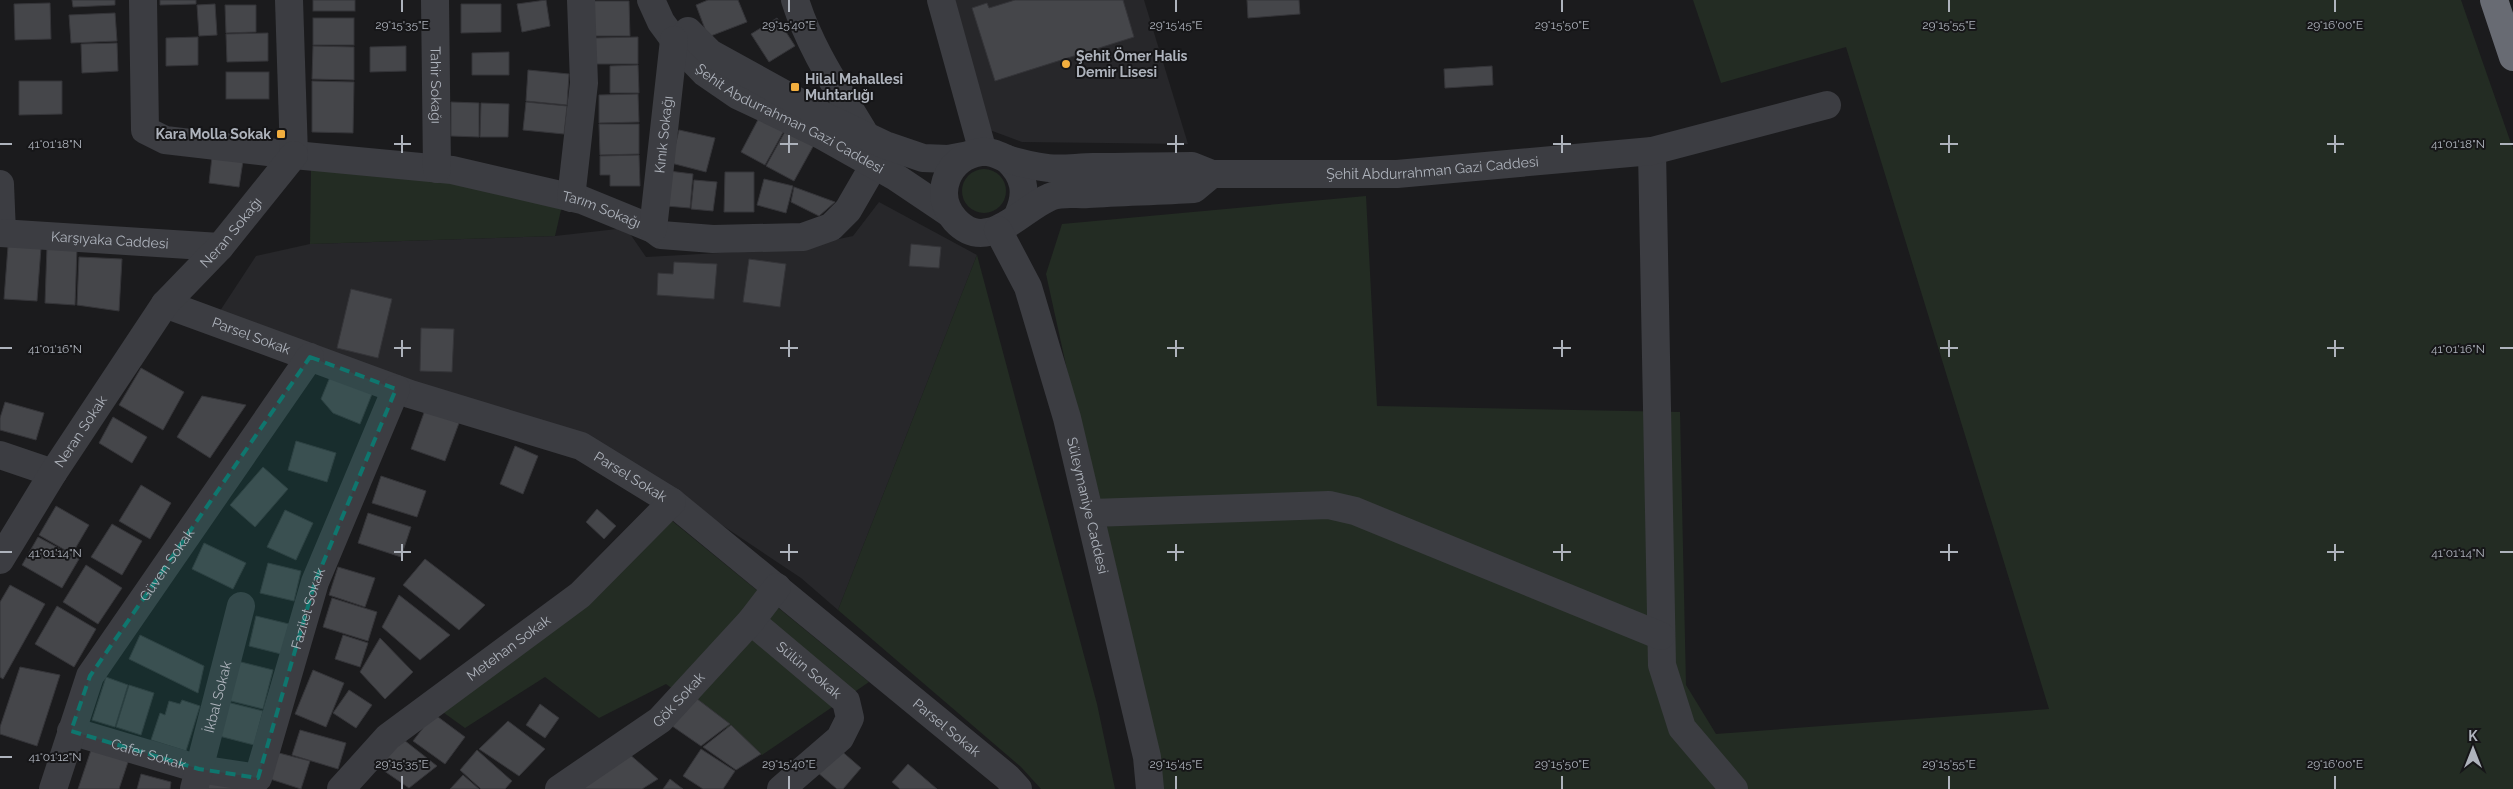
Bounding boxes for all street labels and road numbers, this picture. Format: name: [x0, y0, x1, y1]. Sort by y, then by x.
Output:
street label: Tahir Sokağı: [428, 46, 444, 124]
street label: Şehit Abdurrahman Gazi Caddesi: [692, 60, 887, 177]
street label: Kınık Sokağı: [651, 95, 676, 174]
street label: Şehit Abdurrahman Gazi Caddesi: [1326, 153, 1539, 182]
street label: Tarım Sokağı: [561, 188, 643, 231]
street label: Neran Sokağı: [197, 194, 265, 271]
street label: Karşıyaka Caddesi: [50, 228, 169, 252]
street label: Parsel Sokak: [210, 314, 293, 358]
street label: Neran Sokak: [51, 392, 110, 470]
street label: Süleymaniye Caddesi: [1064, 436, 1111, 575]
street label: Parsel Sokak: [591, 448, 670, 505]
street label: Güven Sokak: [136, 525, 198, 604]
street label: Fazilet Sokak: [288, 565, 328, 651]
street label: Metehan Sokak: [464, 611, 554, 684]
street label: Sülün Sokak: [773, 638, 845, 702]
street label: İkbal Sokak: [199, 659, 235, 735]
street label: Gök Sokak: [650, 668, 708, 730]
street label: Parsel Sokak: [910, 695, 984, 760]
street label: Cafer Sokak: [109, 735, 189, 773]

